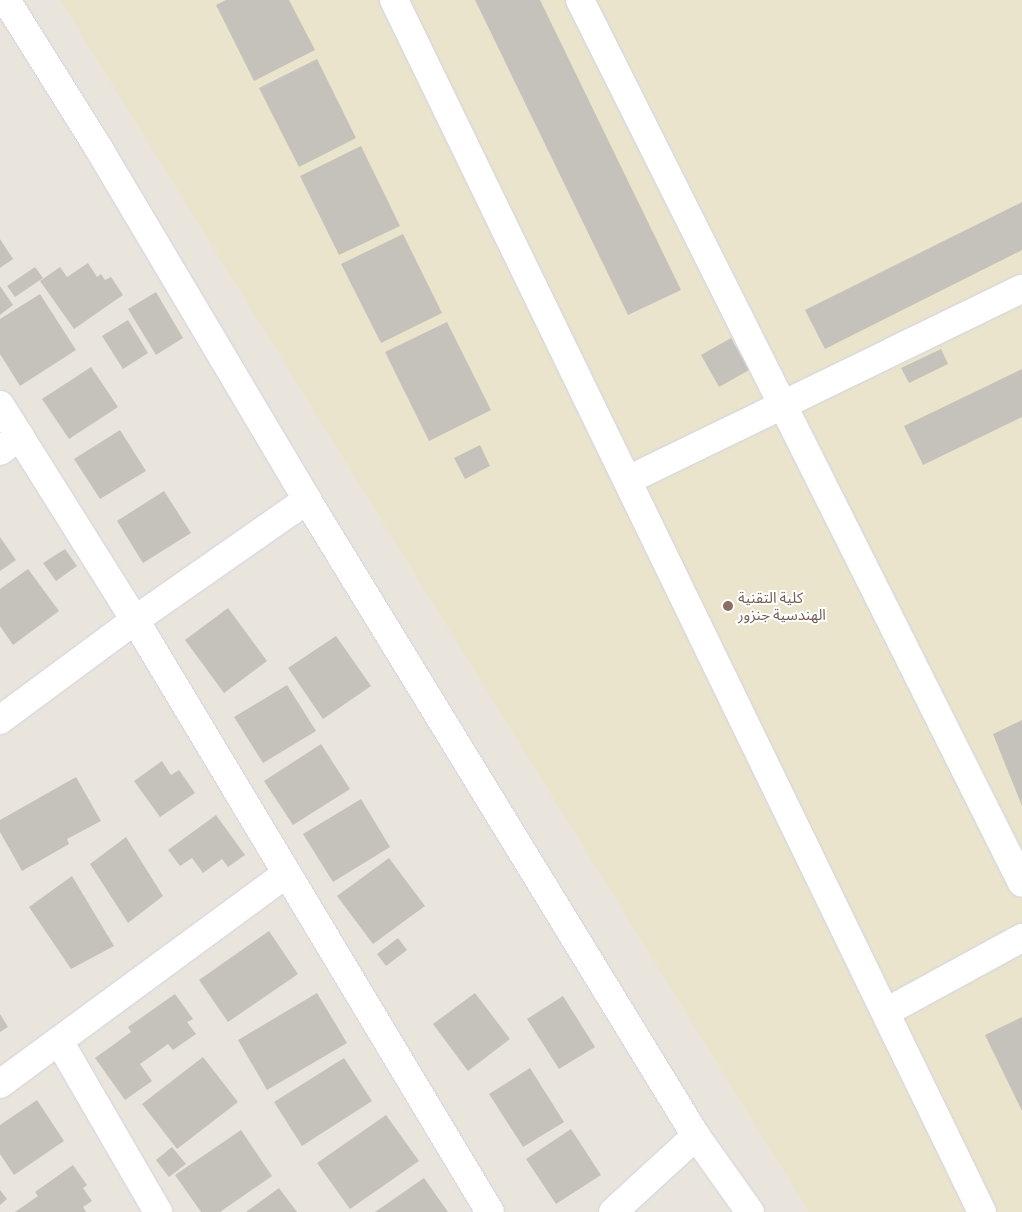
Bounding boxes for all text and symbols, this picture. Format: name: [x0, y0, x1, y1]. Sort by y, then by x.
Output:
place label: كلية التقنية الهندسية جنزور: [738, 588, 826, 623]
marker: كلية التقنية الهندسية جنزور: [722, 600, 734, 612]

